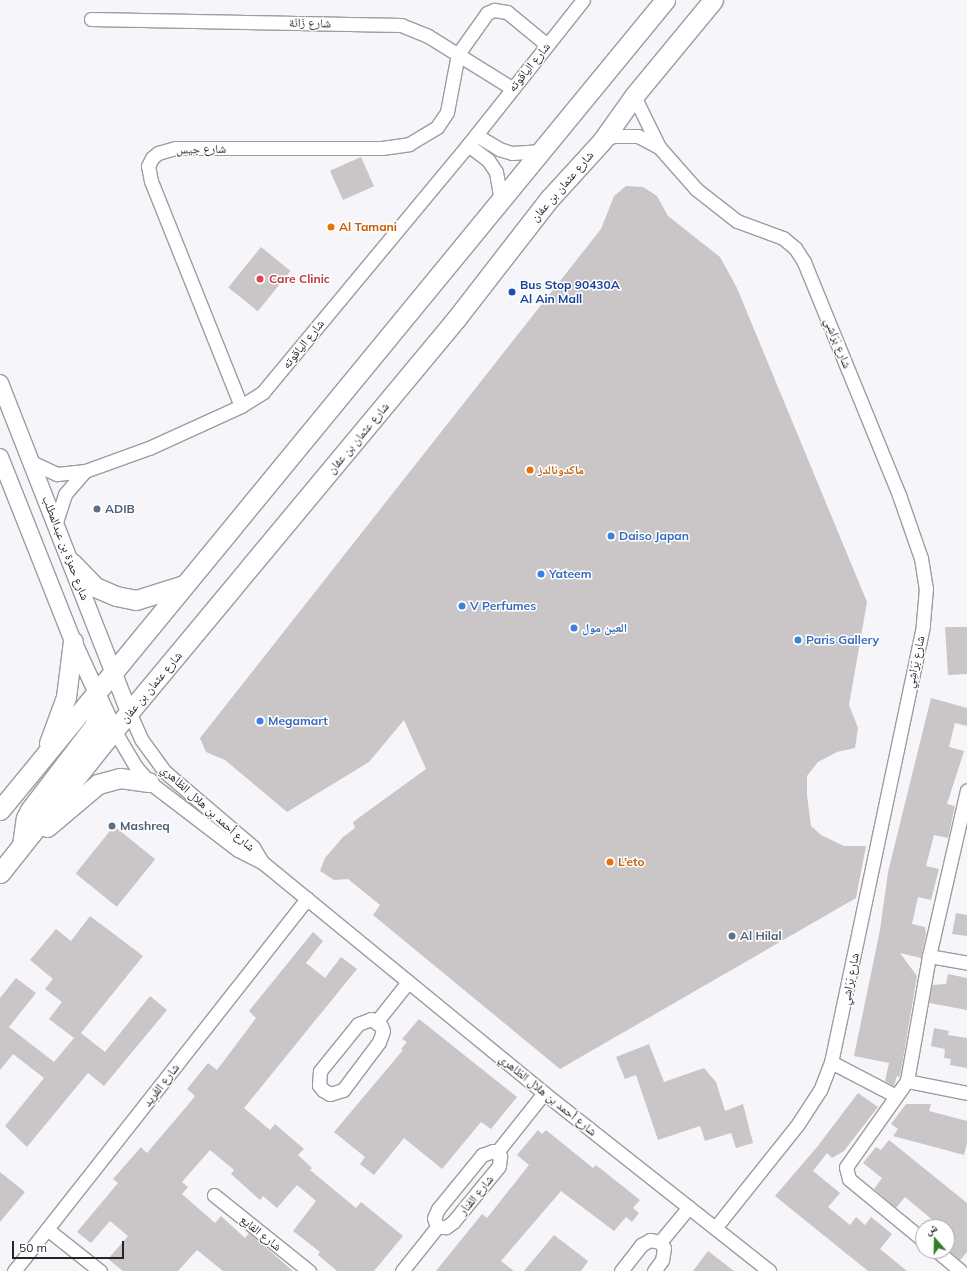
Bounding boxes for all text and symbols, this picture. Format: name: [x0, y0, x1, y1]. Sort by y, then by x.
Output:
street label: شارع زَانَة: [289, 15, 331, 31]
street label: شارع الياقوته: [505, 40, 553, 94]
street label: شارع جيس: [176, 141, 226, 157]
street label: شارع عثمان بن عفان: [527, 148, 597, 224]
place label: Al Tamani: [339, 220, 397, 234]
marker: Al Tamani: [326, 222, 336, 232]
place label: Care Clinic: [269, 272, 330, 286]
marker: Care Clinic: [254, 273, 266, 285]
place label: Bus Stop 90430A Al Ain Mall: [520, 278, 620, 306]
marker: Bus Stop 90430A Al Ain Mall: [507, 287, 517, 297]
street label: شارع بَرَاشِي: [821, 316, 855, 370]
street label: شارع الياقوته: [279, 317, 327, 371]
street label: شارع عثمان بن عفان: [324, 399, 392, 477]
place label: ماكدونالدز: [538, 463, 584, 477]
marker: ماكدونالدز: [525, 465, 535, 475]
street label: شارع حمزة بن عبدالمطلب: [39, 494, 93, 602]
place label: ADIB: [105, 502, 135, 516]
marker: ADIB: [92, 504, 102, 514]
place label: Daiso Japan: [619, 529, 689, 543]
marker: Daiso Japan: [606, 531, 616, 541]
place label: Yateem: [549, 567, 591, 581]
marker: Yateem: [536, 569, 546, 579]
place label: V Perfumes: [470, 599, 536, 613]
marker: V Perfumes: [457, 601, 467, 611]
place label: العين مول: [582, 621, 627, 635]
marker: العين مول: [569, 623, 579, 633]
place label: Paris Gallery: [806, 633, 879, 647]
marker: Paris Gallery: [793, 635, 803, 645]
street label: شارع بَرَاشِي: [902, 635, 928, 689]
street label: شارع عثمان بن عفان: [117, 648, 185, 726]
place label: Megamart: [268, 714, 328, 728]
marker: Megamart: [255, 716, 265, 726]
street label: شارع أحمد بن هلال الظاهري: [158, 762, 258, 854]
place label: Mashreq: [120, 819, 170, 833]
marker: Mashreq: [107, 821, 117, 831]
place label: L’eto: [618, 855, 645, 869]
marker: L’eto: [605, 857, 615, 867]
place label: Al Hilal: [740, 929, 782, 943]
marker: Al Hilal: [727, 931, 737, 941]
street label: شارع بَرَاشِي: [838, 952, 862, 1006]
street label: شارع أحمد بن هلال الظاهري: [496, 1051, 600, 1139]
street label: شارع الفَرِيد: [140, 1061, 182, 1109]
street label: شارع الفَناَر: [456, 1172, 496, 1218]
street label: شارع الفايع: [237, 1212, 285, 1254]
north arrow: [915, 1219, 955, 1259]
text: ش: [923, 1220, 939, 1237]
scale bar: [14, 1233, 126, 1259]
text: 50 m: [19, 1240, 47, 1255]

